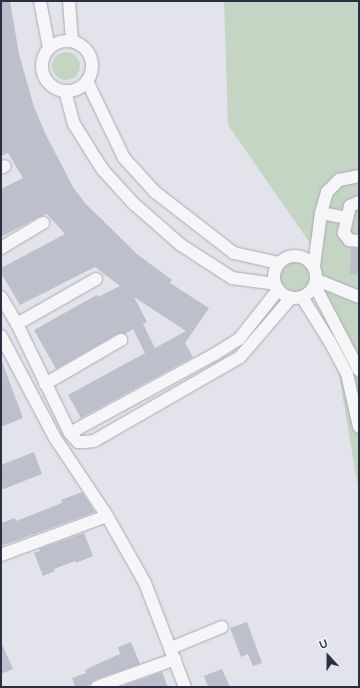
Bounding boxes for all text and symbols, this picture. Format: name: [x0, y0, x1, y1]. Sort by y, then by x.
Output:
north arrow: [308, 636, 348, 676]
text: U: [317, 636, 330, 653]

